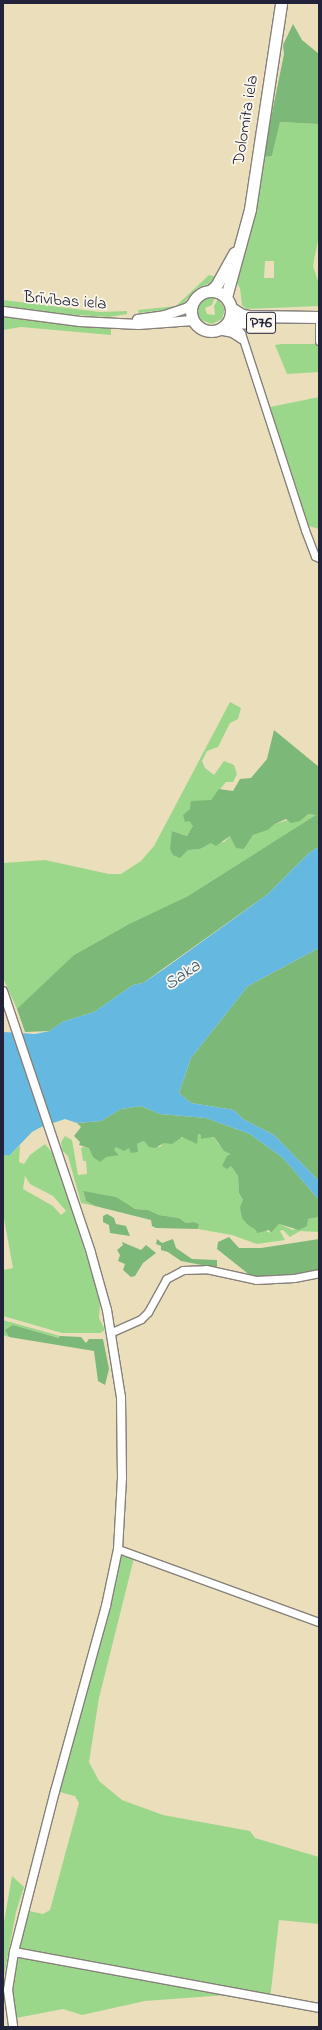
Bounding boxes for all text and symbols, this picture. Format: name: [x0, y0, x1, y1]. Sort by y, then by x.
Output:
street label: Dolomīta iela: [229, 74, 263, 166]
street label: Brīvības iela: [23, 287, 107, 315]
road number: P76: [246, 309, 276, 337]
water label: Saka: [161, 956, 205, 996]

